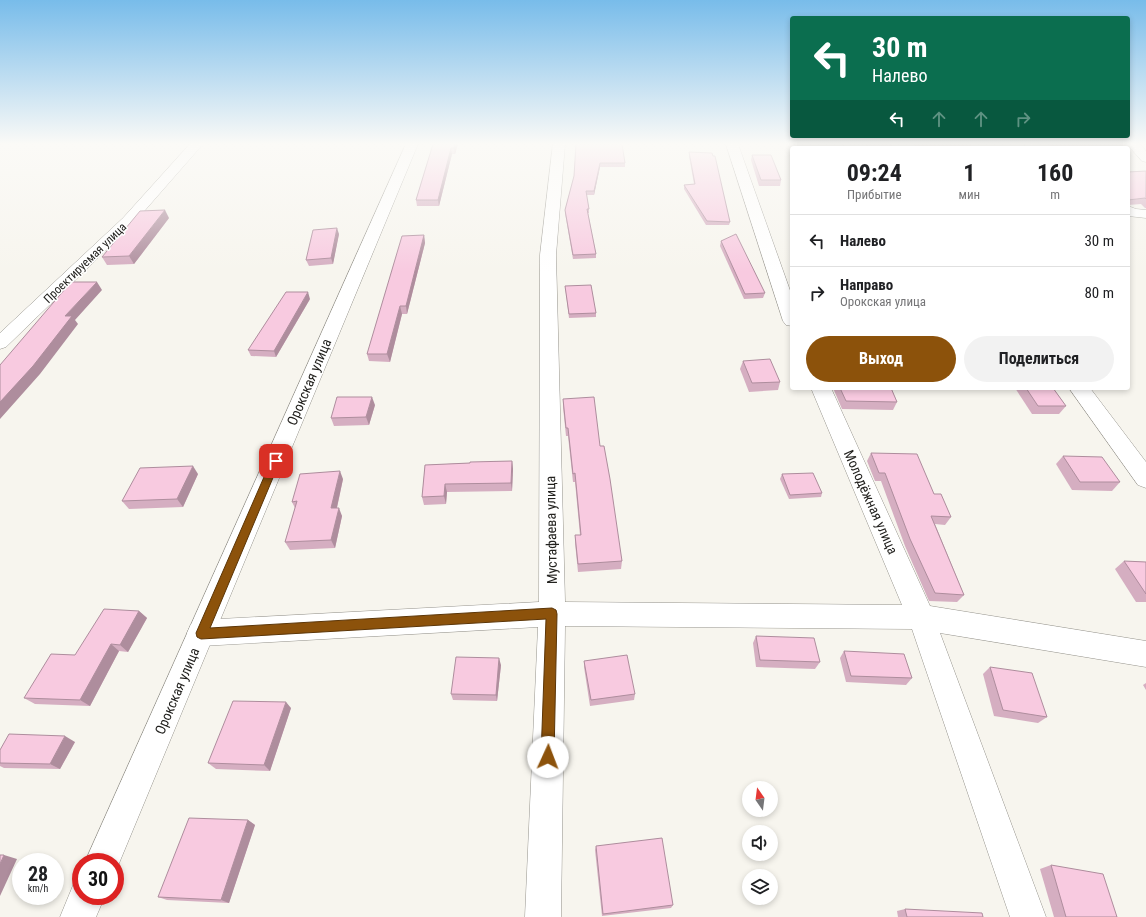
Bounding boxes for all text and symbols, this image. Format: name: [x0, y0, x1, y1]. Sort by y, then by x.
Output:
text: 30 m: [872, 31, 928, 64]
icon: left: [806, 32, 858, 84]
text: Налево: [872, 65, 928, 86]
icon: left: [886, 108, 908, 130]
icon: ahead: [928, 108, 950, 130]
icon: ahead: [970, 108, 992, 130]
icon: right: [1012, 108, 1034, 130]
text: 09:24: [847, 159, 902, 187]
text: 1: [963, 159, 975, 187]
text: 160: [1037, 159, 1073, 187]
text: Прибытие: [847, 187, 902, 202]
text: мин: [959, 187, 980, 202]
text: m: [1050, 187, 1060, 202]
street label: Проектируемая улица: [41, 220, 129, 306]
icon: left: [806, 230, 828, 252]
text: Налево: [840, 232, 886, 250]
text: 30 m: [1084, 232, 1114, 250]
text: Направо: [840, 276, 893, 294]
icon: right: [806, 282, 828, 304]
text: 80 m: [1084, 284, 1114, 302]
text: Орокская улица: [840, 294, 926, 309]
street label: Орокская улица: [284, 336, 334, 428]
button: Выход: [806, 336, 956, 382]
button: Поделиться: [964, 336, 1114, 382]
pin: [259, 444, 293, 478]
street label: Молодёжная улица: [841, 448, 901, 556]
icon: arrive: [265, 450, 287, 472]
street label: Мустафаева улица: [542, 476, 560, 584]
street label: Орокская улица: [152, 645, 202, 737]
position arrow: [527, 736, 569, 778]
north arrow: [742, 781, 778, 817]
map controls: [742, 781, 778, 905]
button: sound: [742, 825, 778, 861]
speed limit sign: 30: [72, 853, 124, 905]
text: 28: [28, 862, 48, 886]
button: layers: [742, 869, 778, 905]
text: km/h: [28, 883, 48, 894]

